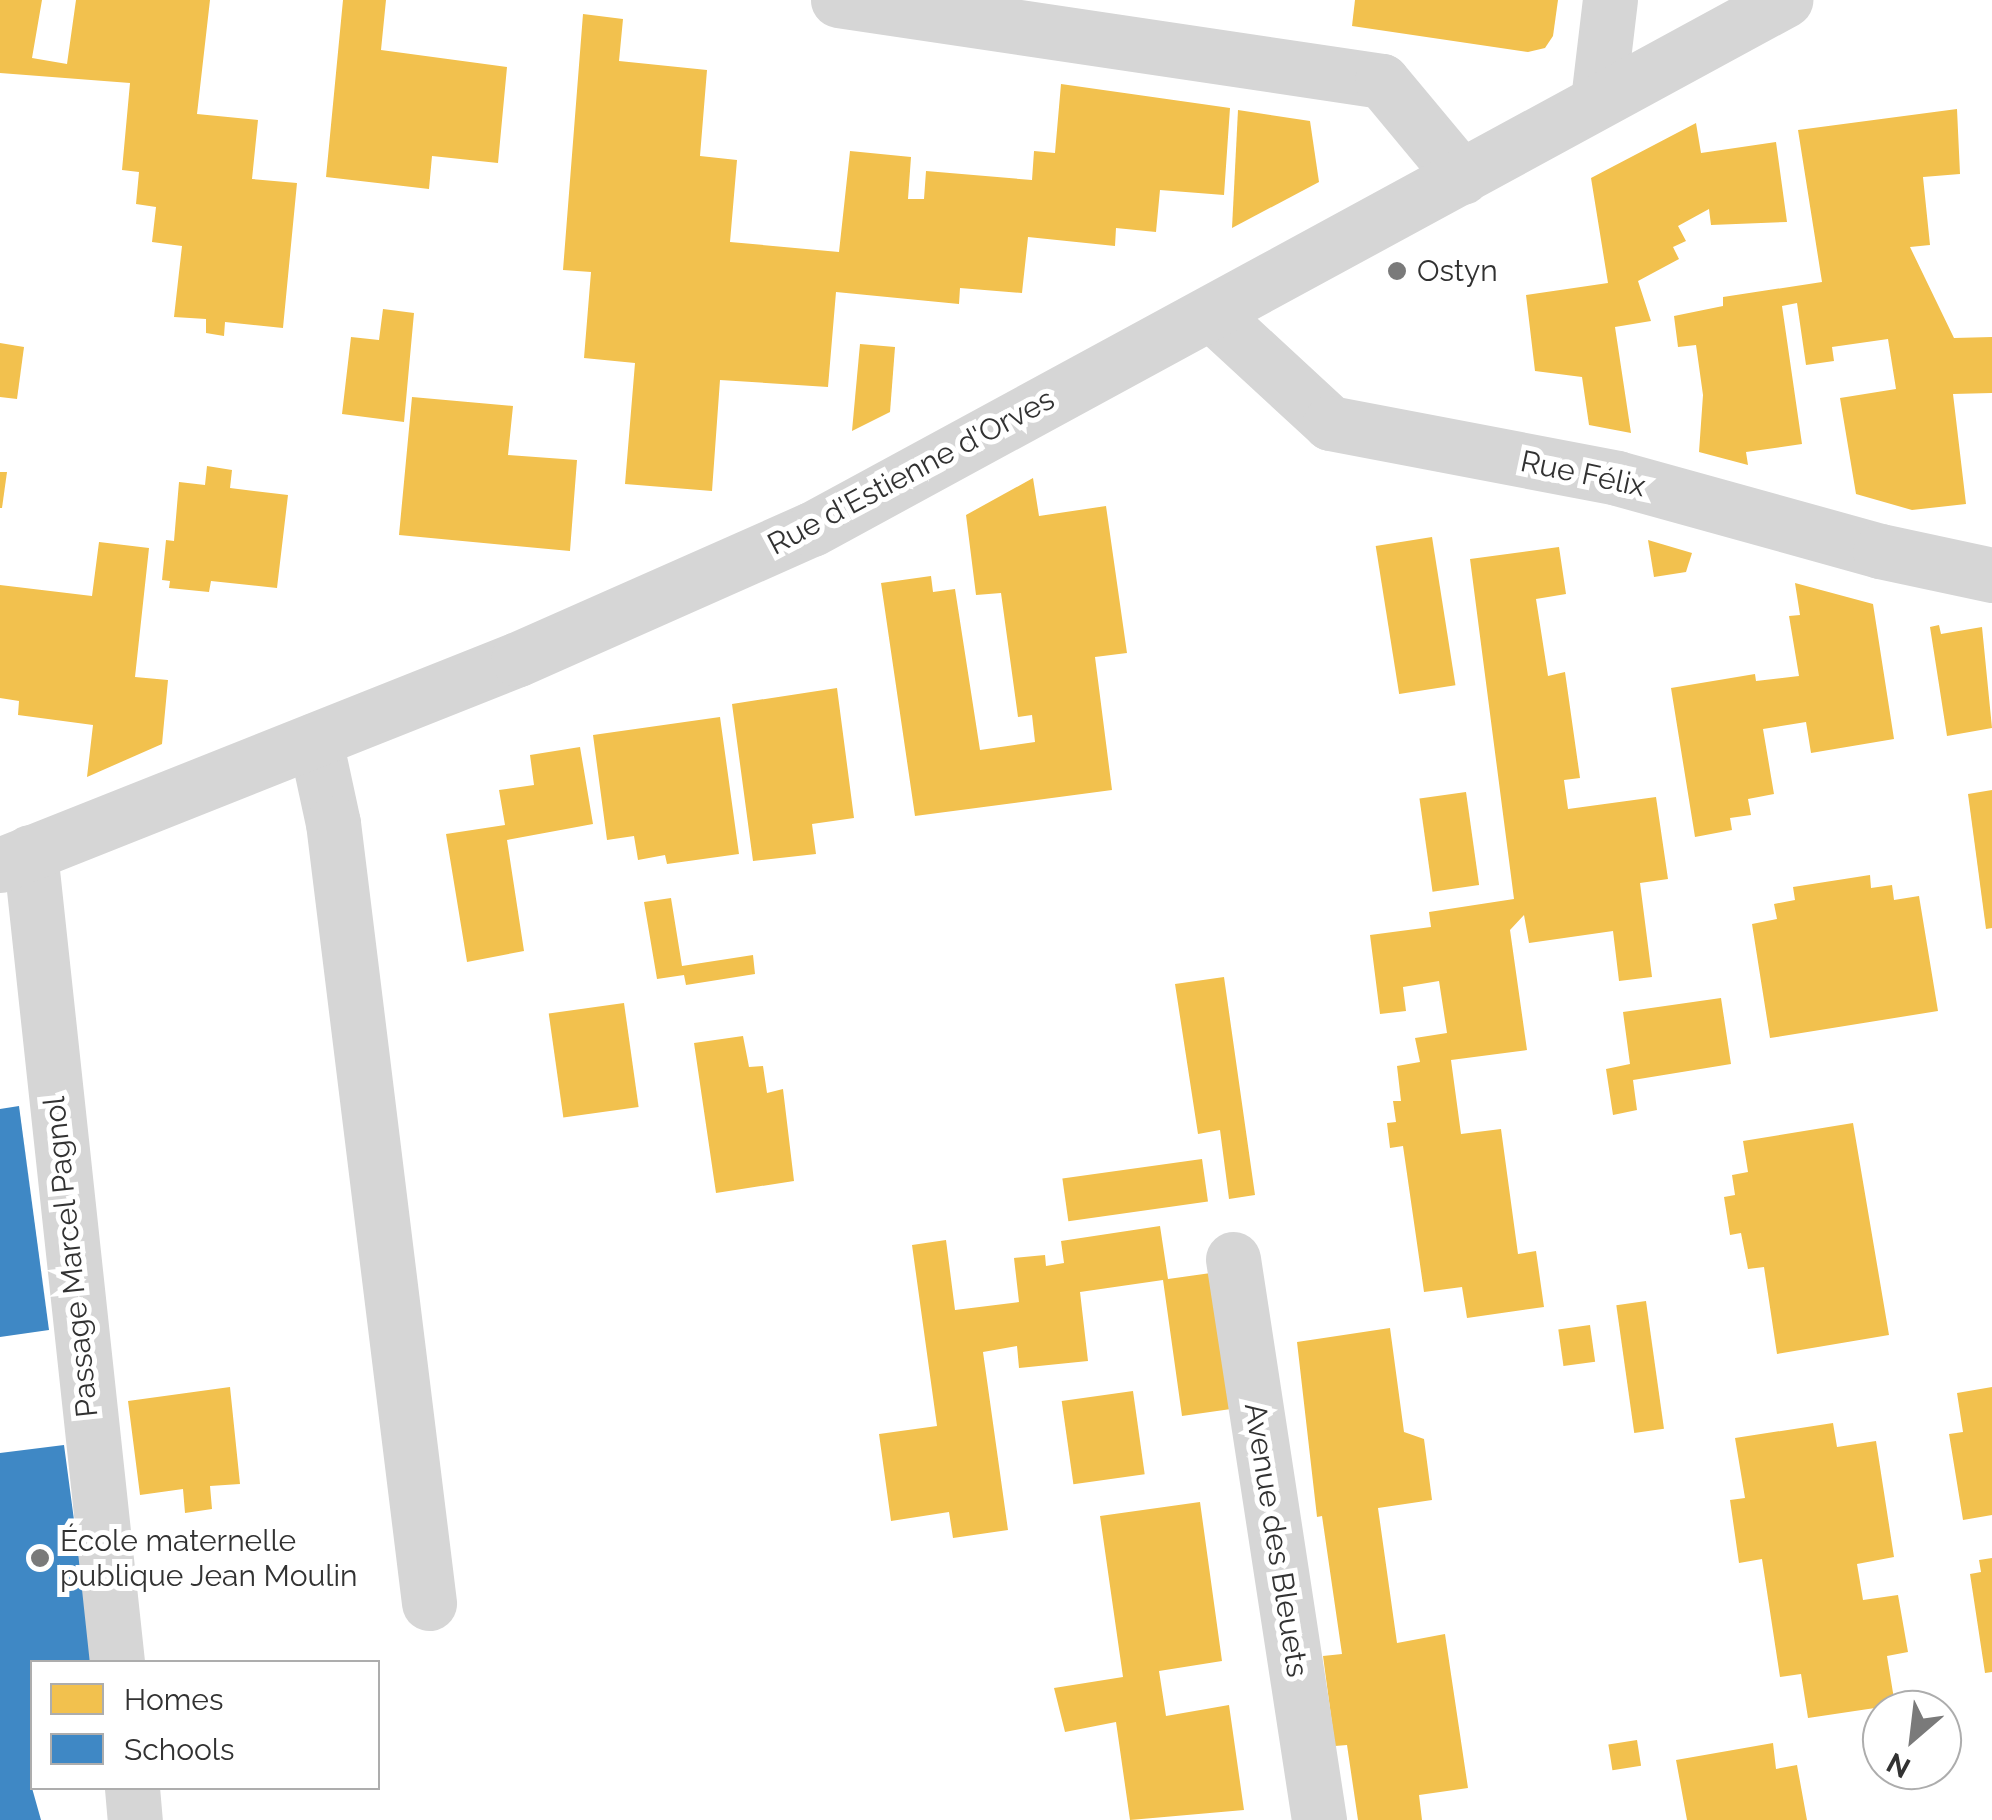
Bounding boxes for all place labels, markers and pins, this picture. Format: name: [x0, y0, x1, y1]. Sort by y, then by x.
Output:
place label: Ostyn: [1417, 253, 1498, 289]
marker: Ostyn: [1386, 260, 1408, 282]
place label: École maternelle publique Jean Moulin: [60, 1523, 358, 1594]
marker: École maternelle publique Jean Moulin: [29, 1547, 51, 1569]

